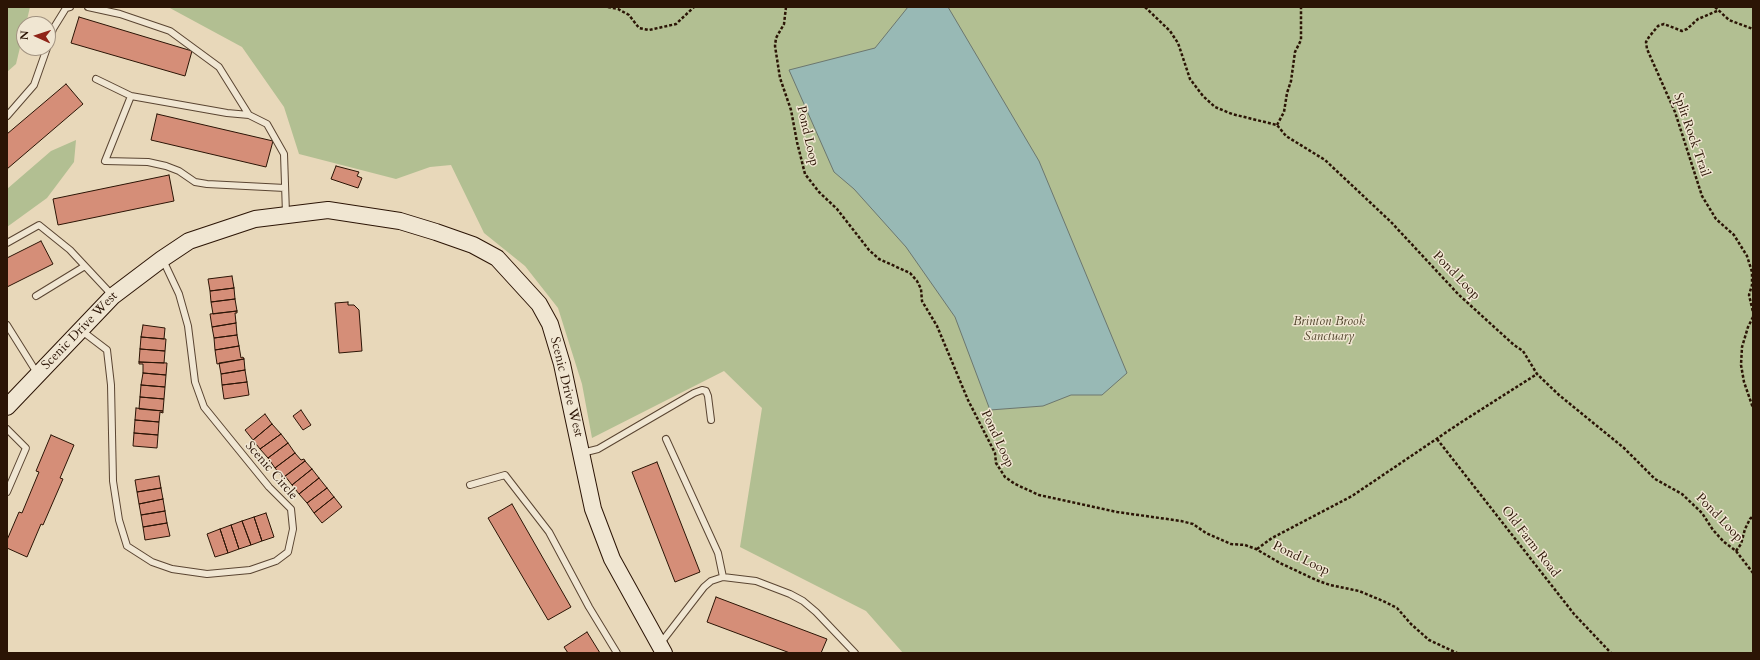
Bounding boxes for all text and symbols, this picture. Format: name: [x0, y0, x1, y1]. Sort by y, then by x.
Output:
north arrow: [16, 16, 56, 56]
text: N: [17, 30, 32, 41]
street label: Split Rock Trail: [1669, 91, 1713, 179]
street label: Pond Loop: [792, 104, 822, 168]
street label: Pond Loop: [1429, 249, 1483, 303]
street label: Scenic Drive West: [39, 289, 121, 373]
park label: Brinton Brook Sanctuary: [1293, 314, 1365, 345]
street label: Scenic Drive West: [546, 335, 586, 439]
street label: Pond Loop: [977, 408, 1017, 470]
street label: Scenic Circle: [241, 439, 301, 503]
street label: Pond Loop: [1692, 491, 1746, 545]
street label: Old Farm Road: [1497, 503, 1563, 581]
street label: Pond Loop: [1270, 539, 1332, 579]

